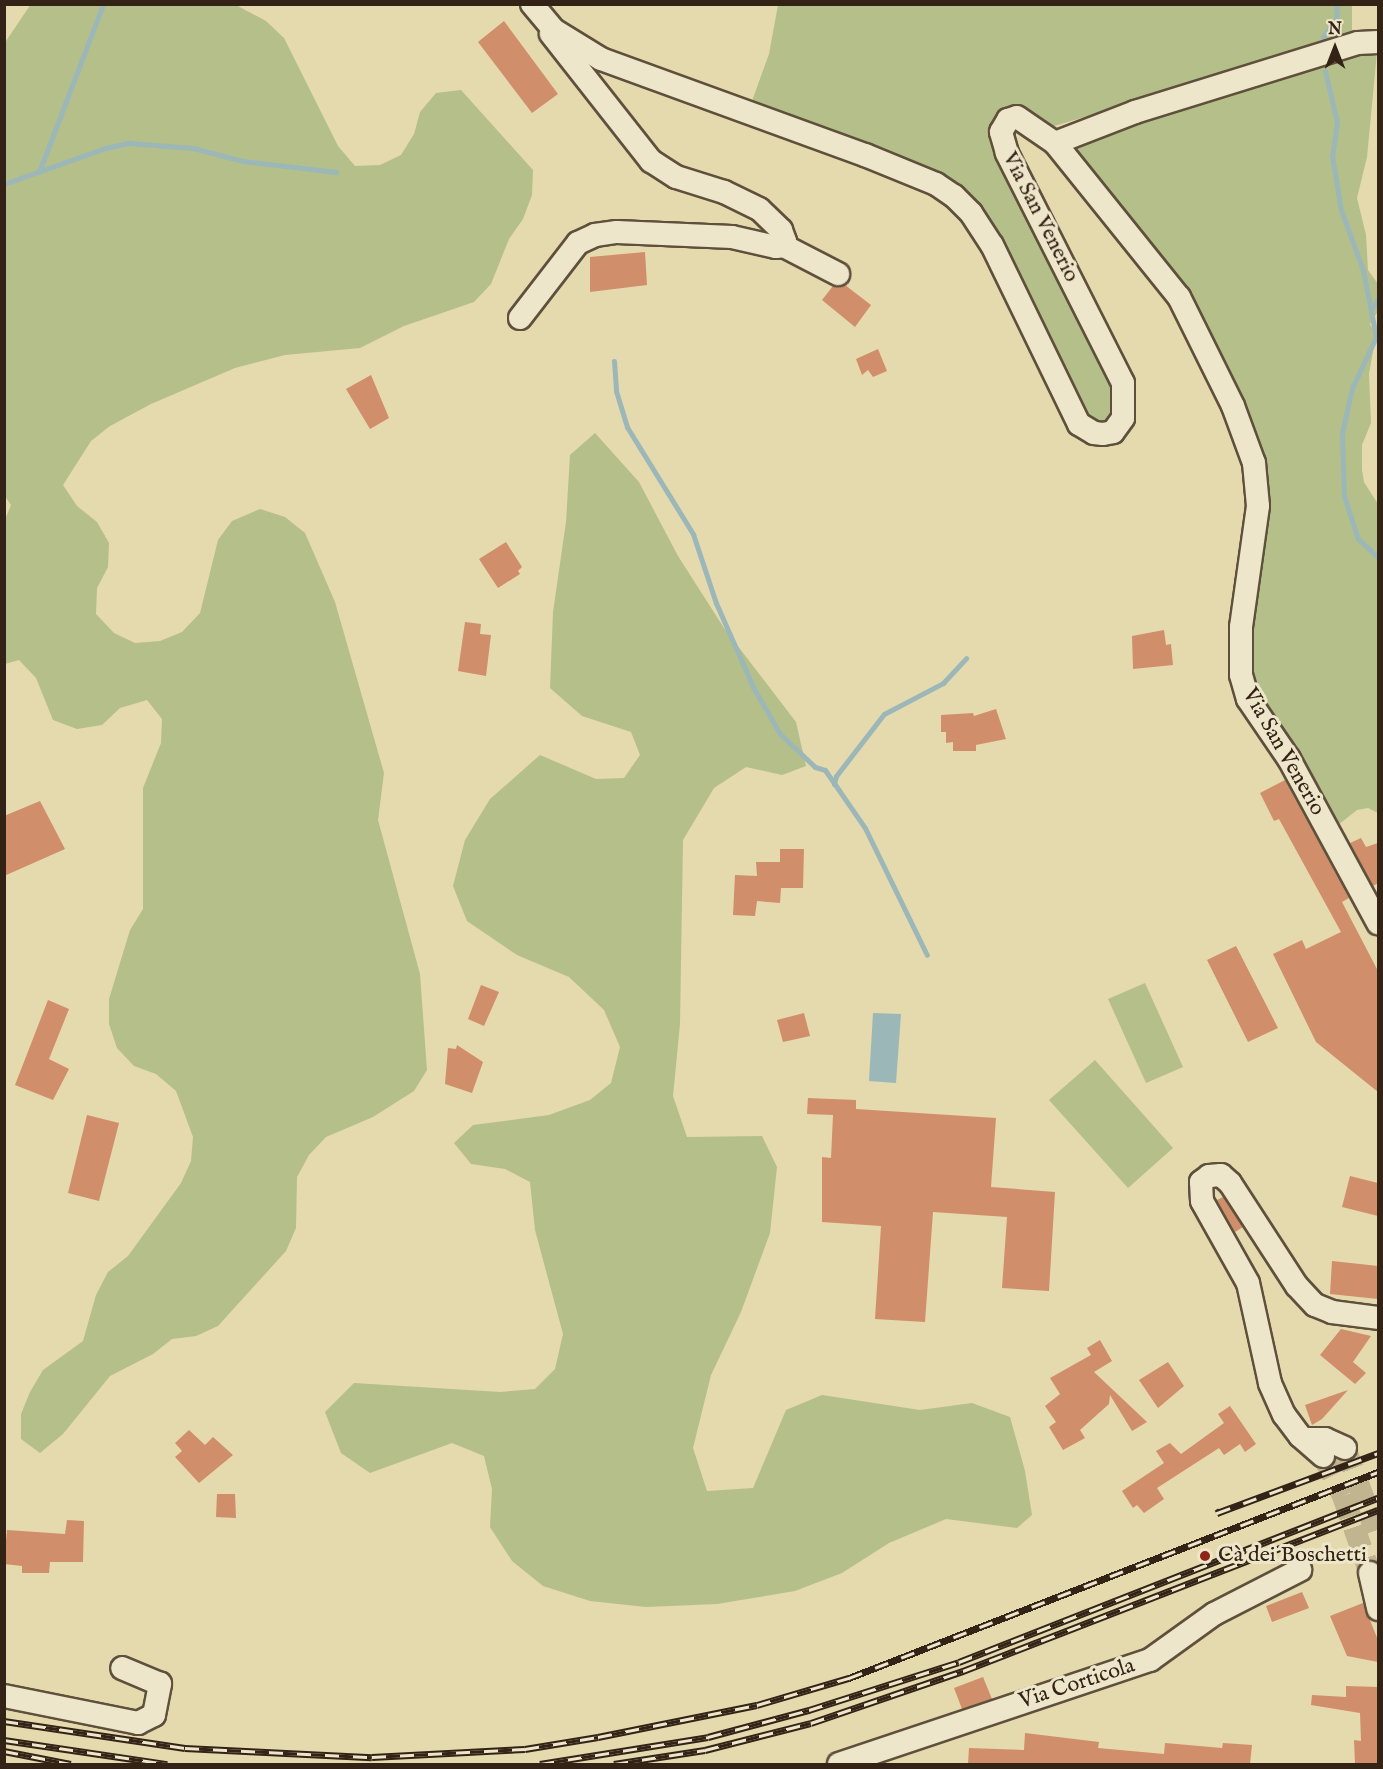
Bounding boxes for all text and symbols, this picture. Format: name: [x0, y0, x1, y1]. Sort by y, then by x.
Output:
north arrow: [1305, 18, 1365, 78]
text: N: [1328, 20, 1342, 40]
street label: Via San Venerio: [996, 147, 1084, 287]
street label: Via San Venerio: [1236, 684, 1330, 820]
place label: Cà dei Boschetti: [1218, 1543, 1367, 1569]
marker: Cà dei Boschetti: [1196, 1547, 1214, 1565]
street label: Via Corticola: [1016, 1653, 1138, 1715]

